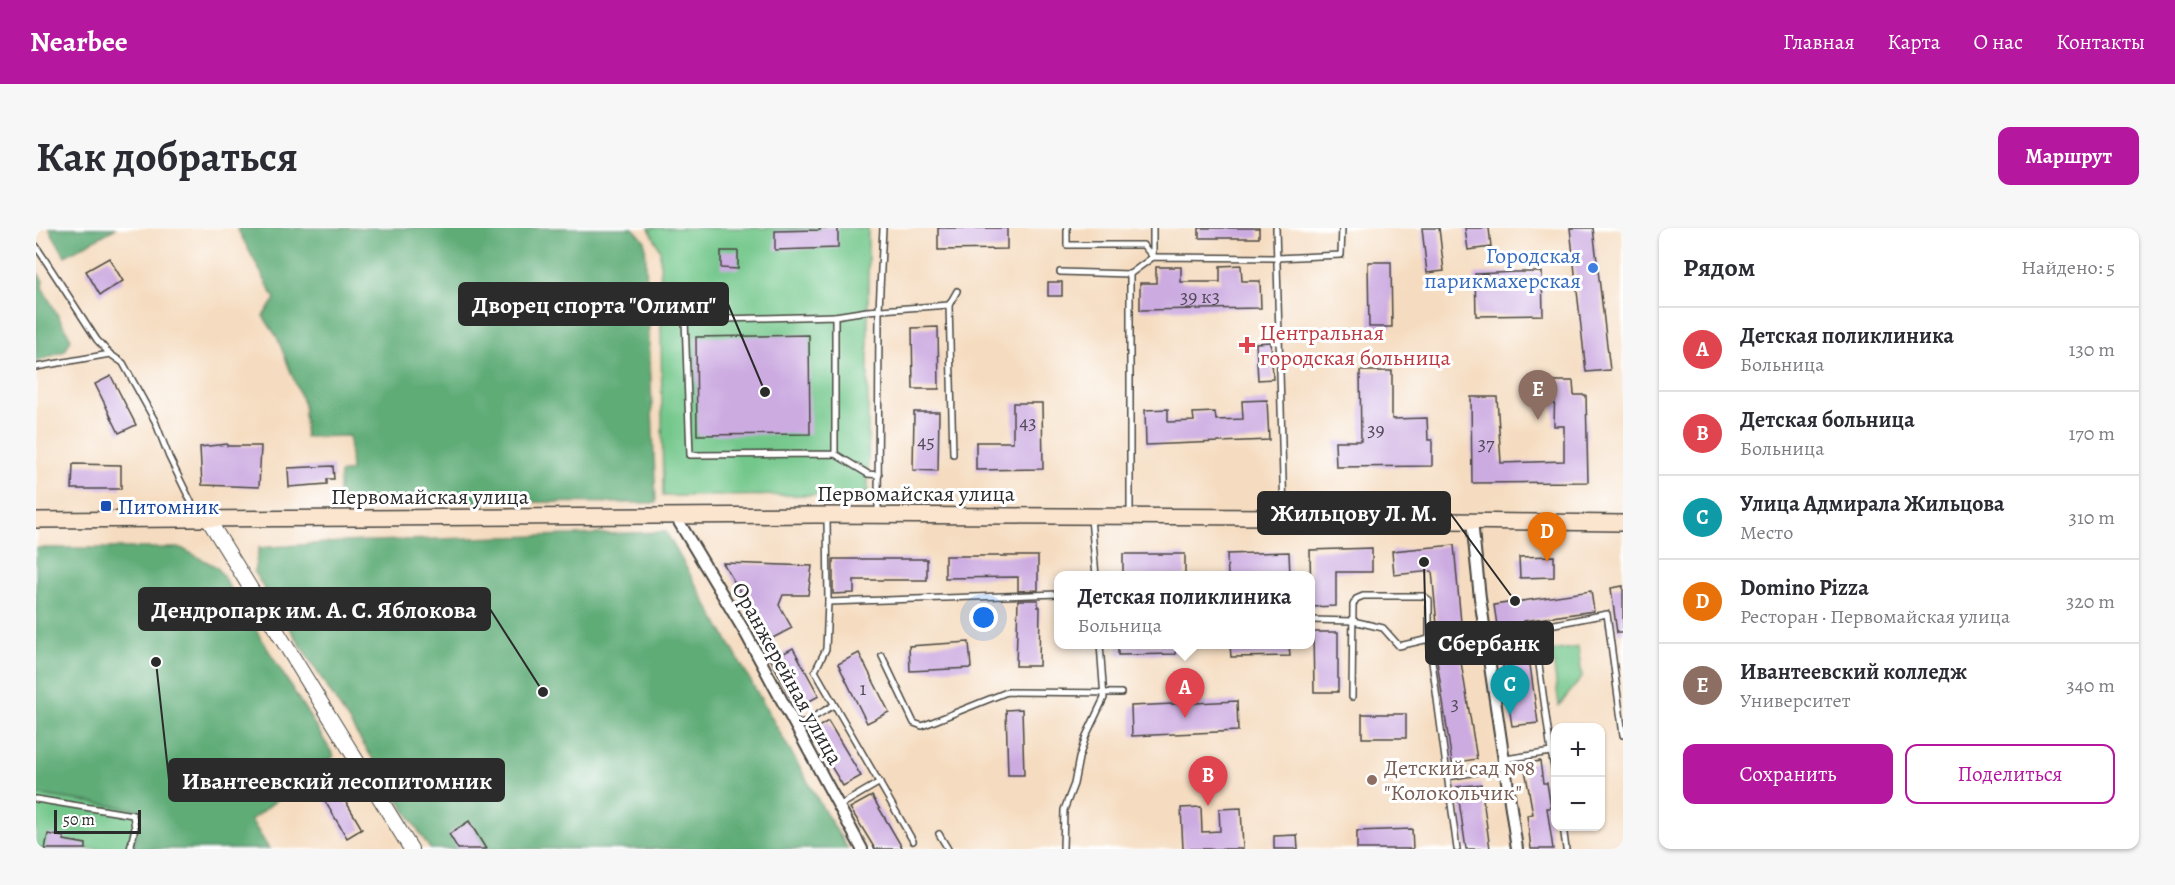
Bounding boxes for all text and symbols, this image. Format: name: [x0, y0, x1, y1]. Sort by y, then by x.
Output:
text: Nearbee: [30, 23, 128, 61]
text: Главная: [1783, 28, 1855, 56]
text: Карта: [1888, 28, 1940, 56]
text: О нас: [1973, 28, 2023, 56]
text: Контакты: [2056, 28, 2145, 56]
button: Маршрут: [1998, 127, 2139, 185]
text: Как добраться: [36, 128, 298, 185]
place label: Городская парикмахерская: [1424, 241, 1581, 296]
text: Рядом: [1683, 250, 1755, 285]
text: Найдено: 5: [2021, 254, 2115, 281]
marker: Городская парикмахерская: [1586, 261, 1600, 275]
callout: Дворец спорта "Олимп": [459, 283, 728, 325]
house number: 39 к3: [1180, 283, 1220, 310]
text: Дворец спорта "Олимп": [472, 289, 716, 321]
place label: Центральная городская больница: [1260, 318, 1452, 373]
text: Детская поликлиника: [1740, 321, 1954, 351]
marker: Центральная городская больница: [1238, 336, 1256, 354]
text: A: [1696, 336, 1709, 363]
text: 130 m: [2069, 336, 2115, 363]
text: Больница: [1740, 351, 1824, 378]
pin: E: [1518, 370, 1558, 420]
text: Детская больница: [1740, 405, 1915, 435]
house number: 43: [1019, 409, 1037, 436]
house number: 39: [1367, 416, 1385, 443]
text: B: [1696, 420, 1709, 447]
text: 170 m: [2069, 420, 2115, 447]
house number: 45: [917, 428, 935, 455]
house number: 37: [1478, 430, 1495, 457]
text: Больница: [1740, 435, 1824, 462]
street label: Первомайская улица: [817, 479, 1016, 509]
street label: Первомайская улица: [331, 482, 530, 512]
text: Улица Адмирала Жильцова: [1740, 489, 2005, 519]
place label: Питомник: [118, 492, 219, 522]
callout: Жильцову Л. М.: [1258, 492, 1450, 534]
text: Жильцову Л. М.: [1271, 497, 1437, 529]
marker: Питомник: [99, 499, 113, 513]
text: C: [1696, 504, 1709, 531]
text: 310 m: [2069, 504, 2115, 531]
pin: D: [1528, 512, 1566, 562]
text: Место: [1740, 519, 1793, 546]
popup: [1054, 571, 1315, 649]
text: Domino Pizza: [1740, 573, 1869, 603]
street label: Оранжерейная улица: [724, 577, 850, 771]
text: Детская поликлиника: [1077, 582, 1292, 612]
callout: Дендропарк им. А. С. Яблокова: [139, 588, 490, 630]
text: D: [1696, 588, 1709, 615]
text: 320 m: [2066, 588, 2115, 615]
text: Дендропарк им. А. С. Яблокова: [151, 594, 477, 626]
your location: [969, 603, 998, 632]
text: Ресторан · Первомайская улица: [1740, 603, 2010, 630]
text: Больница: [1077, 612, 1162, 639]
callout: Сбербанк: [1426, 622, 1553, 664]
text: Сбербанк: [1438, 627, 1540, 659]
text: Ивантеевский колледж: [1740, 657, 1967, 687]
pin: C: [1490, 666, 1530, 715]
pin: A: [1166, 668, 1204, 718]
text: E: [1697, 672, 1708, 699]
text: 340 m: [2066, 672, 2115, 699]
house number: 1: [860, 675, 867, 702]
text: Университет: [1740, 687, 1851, 714]
house number: 3: [1451, 690, 1459, 717]
map controls: [1551, 723, 1605, 831]
button: +: [1551, 723, 1605, 777]
button: Сохранить: [1683, 744, 1893, 804]
button: Поделиться: [1905, 744, 2115, 804]
place label: Детский сад №8 "Колокольчик": [1384, 753, 1535, 808]
pin: B: [1188, 756, 1228, 806]
callout: Ивантеевский лесопитомник: [169, 759, 504, 801]
text: Ивантеевский лесопитомник: [182, 765, 492, 797]
marker: Детский сад №8 "Колокольчик": [1365, 773, 1379, 787]
button: −: [1551, 777, 1605, 831]
scale bar: [54, 807, 141, 834]
text: 50 m: [63, 809, 95, 831]

